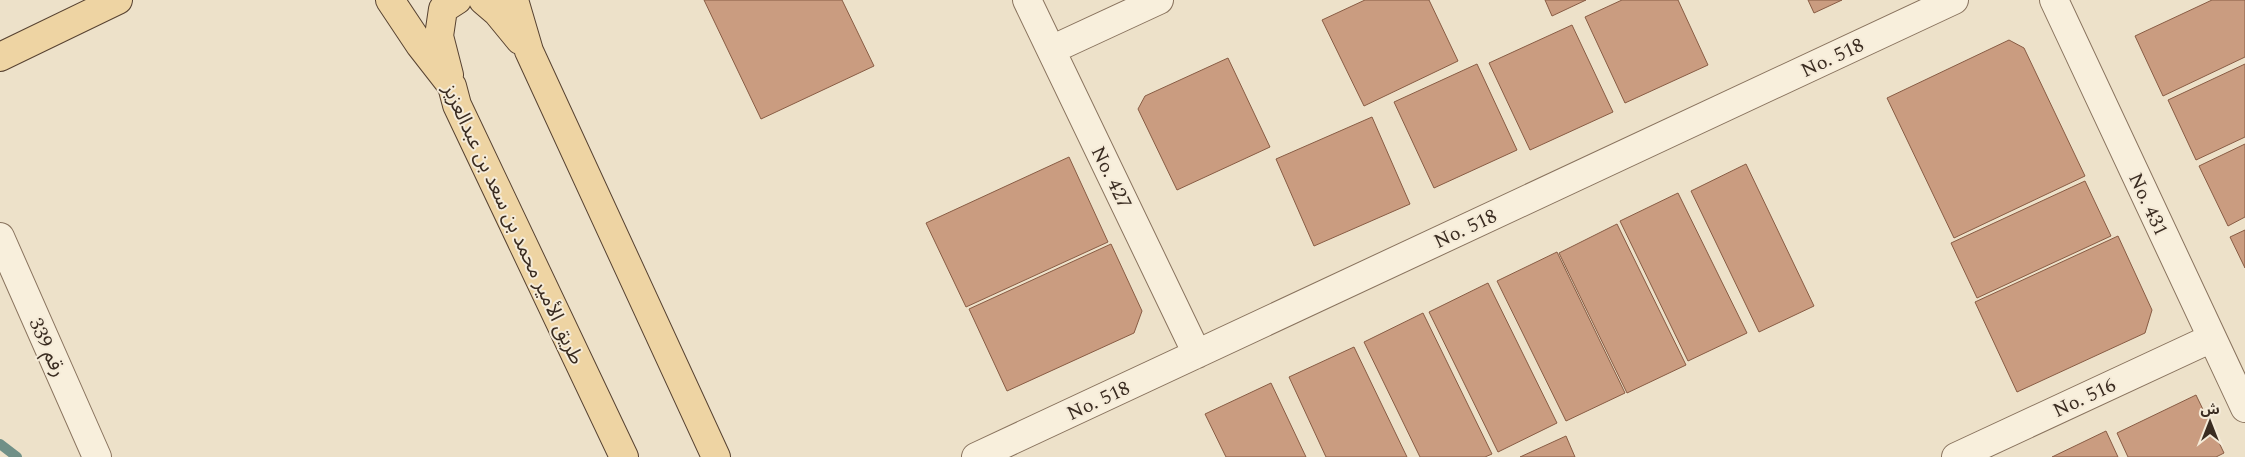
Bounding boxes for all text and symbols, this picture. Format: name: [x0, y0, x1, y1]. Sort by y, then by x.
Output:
street label: No. 518: [1796, 30, 1869, 86]
street label: طريق الأمير محمد بن سعد بن عبدالعزيز: [434, 78, 591, 370]
street label: No. 427: [1083, 141, 1139, 214]
street label: No. 431: [2120, 168, 2176, 241]
street label: No. 518: [1429, 201, 1502, 257]
street label: رقم 339: [21, 313, 73, 382]
street label: No. 516: [2048, 370, 2121, 426]
street label: No. 518: [1062, 373, 1135, 429]
north arrow: [2185, 397, 2235, 447]
text: ش: [2200, 399, 2220, 420]

